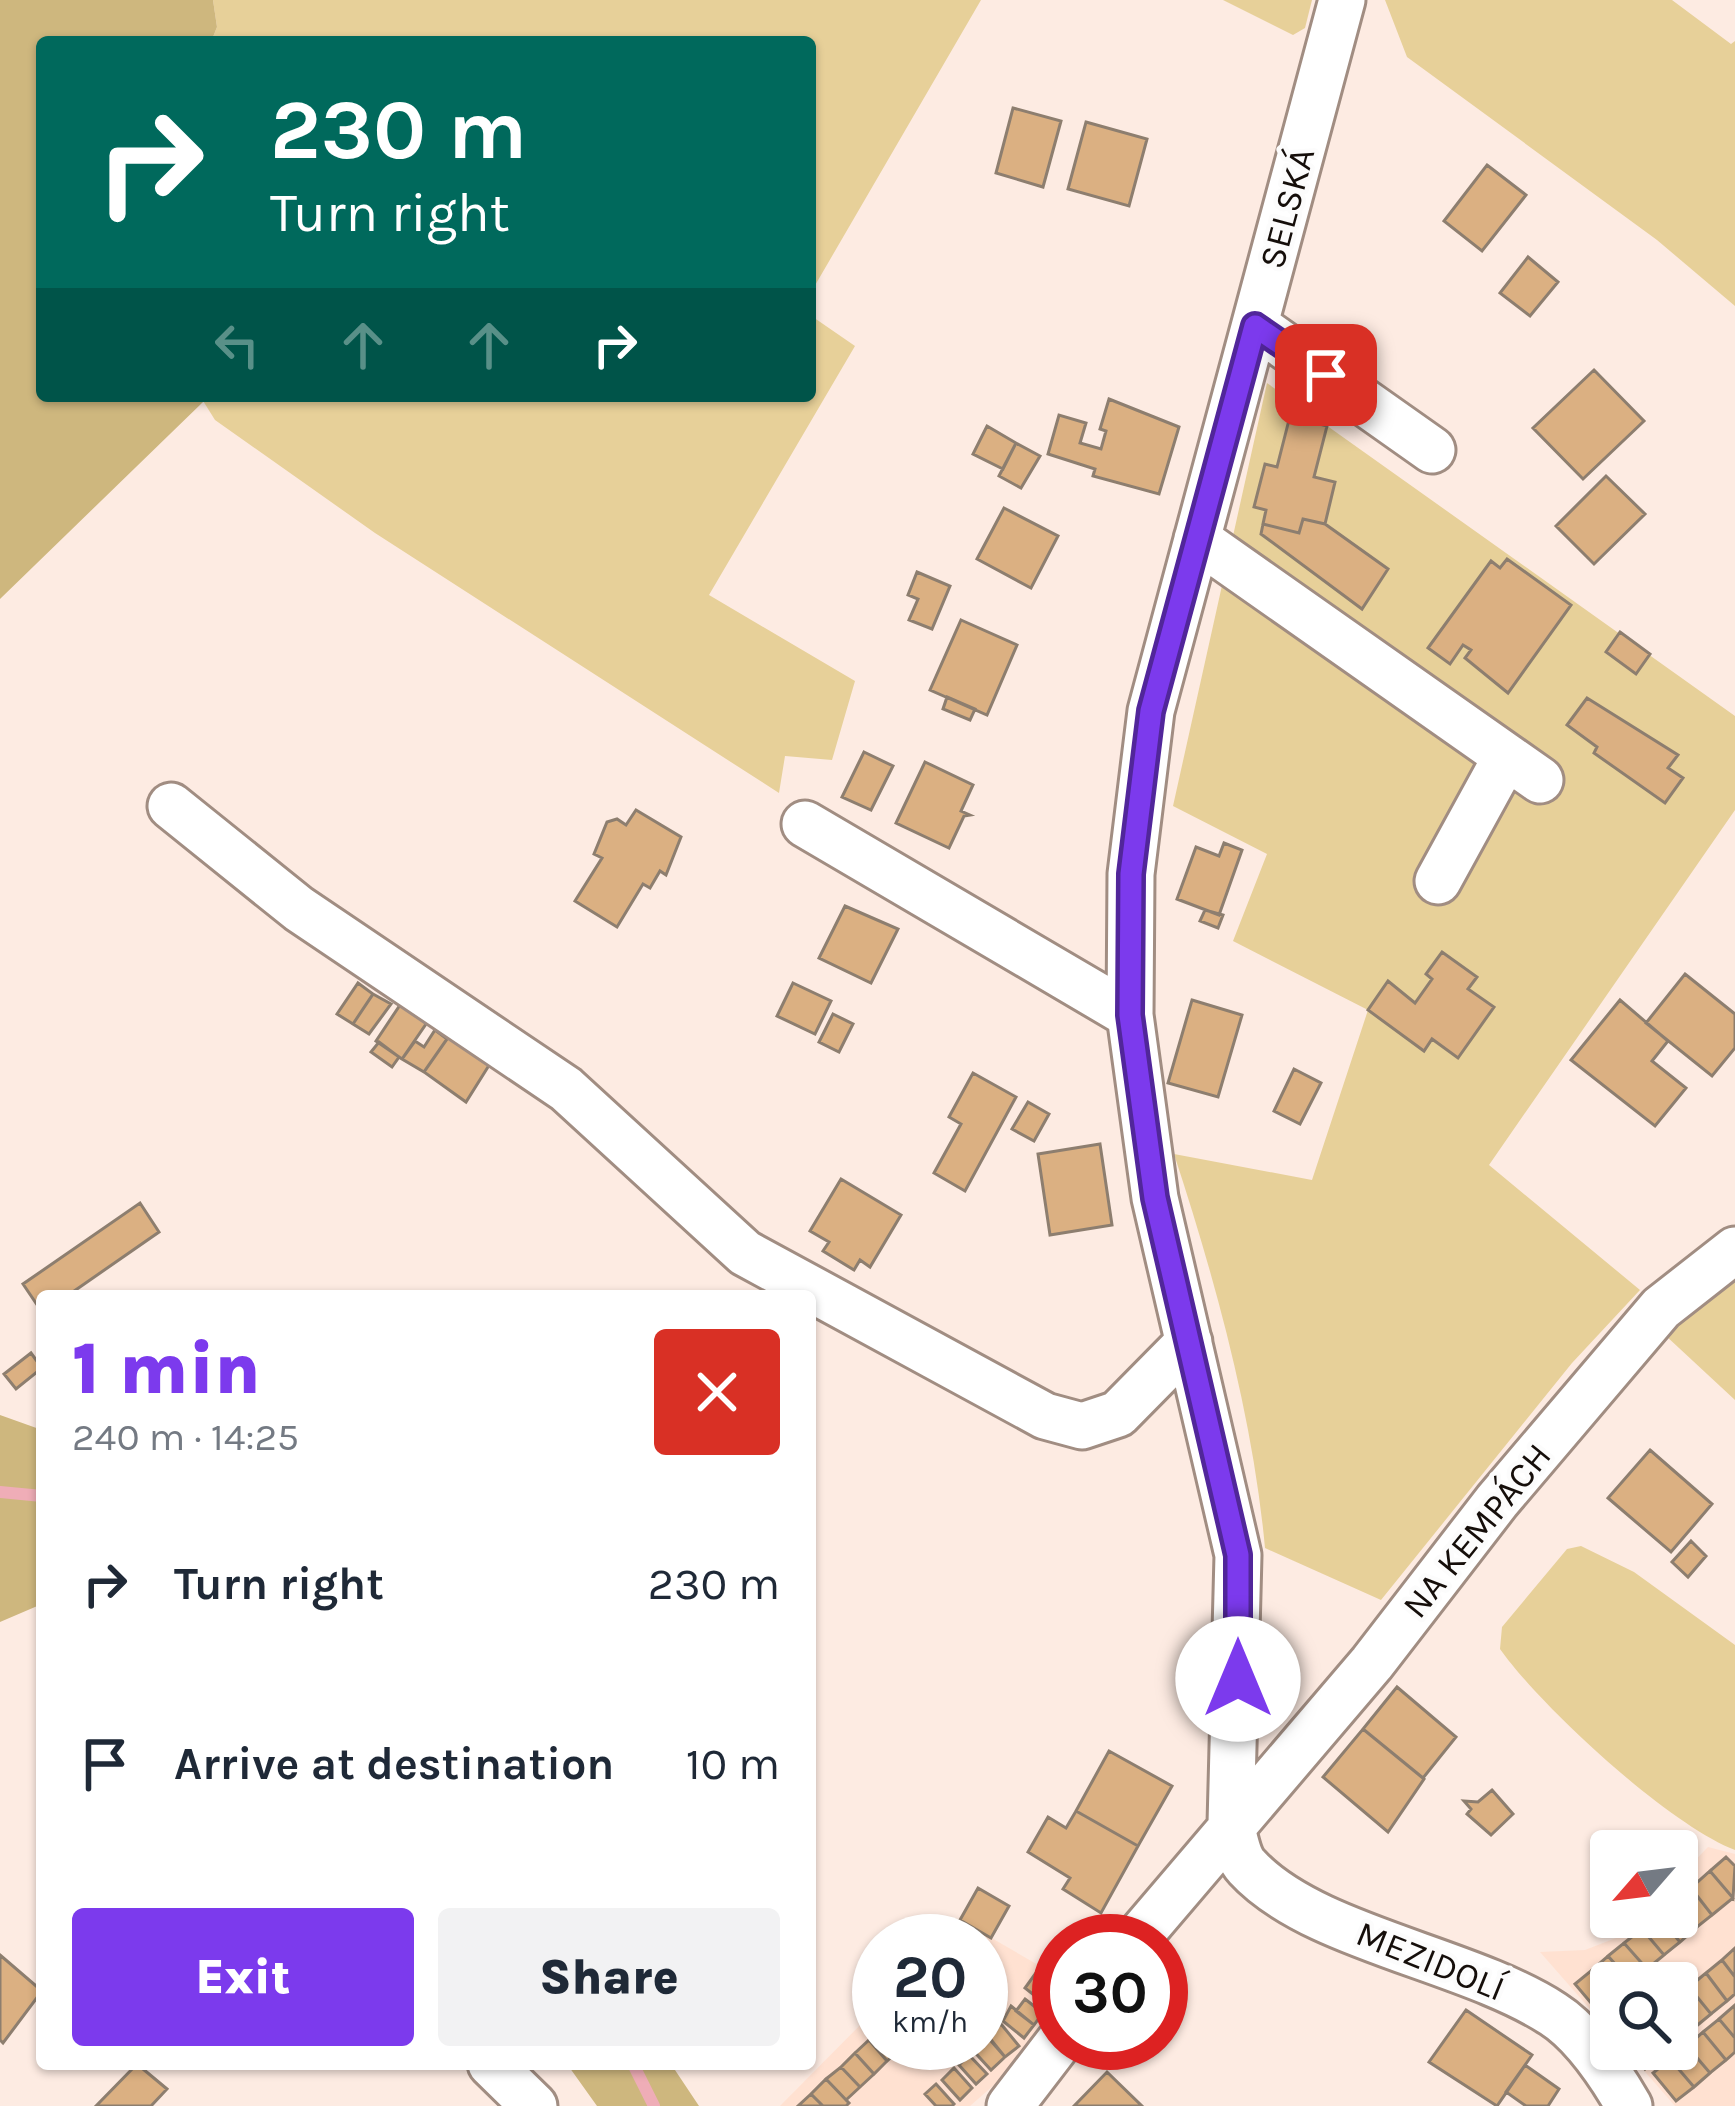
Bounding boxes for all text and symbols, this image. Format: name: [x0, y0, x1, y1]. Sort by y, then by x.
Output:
text: 230 m: [270, 81, 527, 179]
icon: right: [72, 84, 228, 240]
street label: SELSKÁ: [1250, 143, 1323, 273]
text: Turn right: [270, 181, 510, 245]
icon: left: [204, 312, 270, 378]
icon: ahead: [330, 312, 396, 378]
icon: ahead: [456, 312, 522, 378]
icon: right: [582, 312, 648, 378]
pin: [1275, 324, 1377, 426]
icon: arrive: [1293, 342, 1359, 408]
text: 1 min: [72, 1327, 261, 1411]
button: close: [654, 1329, 780, 1455]
text: 240 m · 14:25: [72, 1414, 299, 1460]
street label: NA KEMPÁCH: [1393, 1434, 1560, 1626]
icon: right: [72, 1551, 138, 1617]
text: Turn right: [174, 1558, 384, 1610]
text: 230 m: [648, 1558, 780, 1610]
position arrow: [1175, 1616, 1301, 1742]
icon: arrive: [72, 1731, 138, 1797]
text: Arrive at destination: [174, 1738, 614, 1790]
text: 10 m: [686, 1738, 780, 1790]
north arrow: [1590, 1830, 1698, 1938]
map controls: [1590, 1830, 1698, 2070]
button: Exit: [72, 1908, 414, 2046]
button: Share: [438, 1908, 780, 2046]
street label: MEZIDOLÍ: [1350, 1911, 1512, 2010]
speed limit sign: 30: [1032, 1914, 1188, 2070]
text: 20: [893, 1942, 967, 2012]
button: search: [1590, 1962, 1698, 2070]
text: km/h: [892, 2004, 968, 2040]

